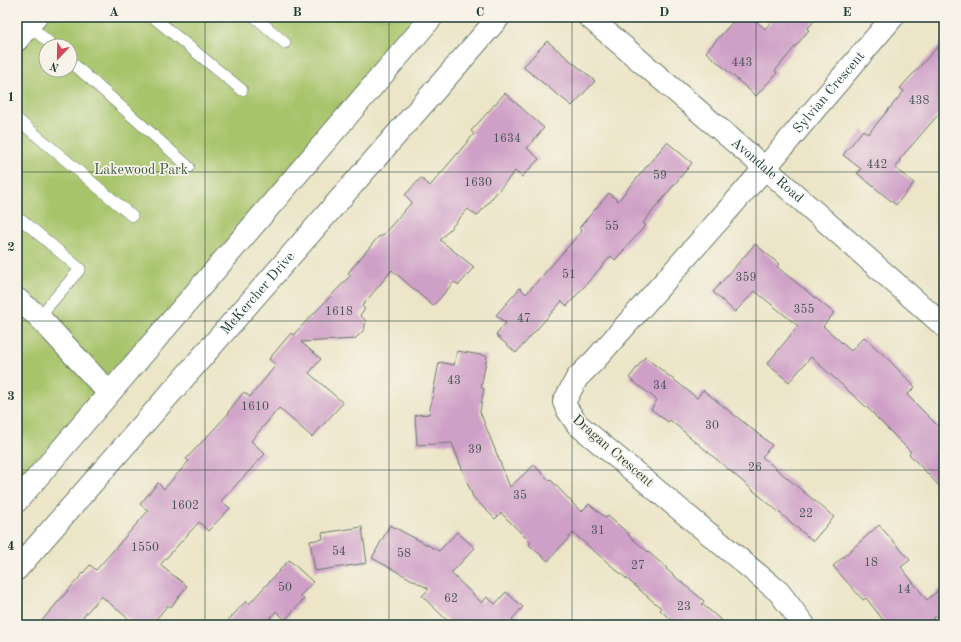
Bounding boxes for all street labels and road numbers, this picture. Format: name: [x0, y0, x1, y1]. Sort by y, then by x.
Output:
street label: Sylvian Crescent: [791, 49, 867, 136]
street label: Avondale Road: [728, 135, 806, 205]
street label: McKercher Drive: [218, 249, 297, 337]
street label: Dragan Crescent: [570, 412, 656, 490]

